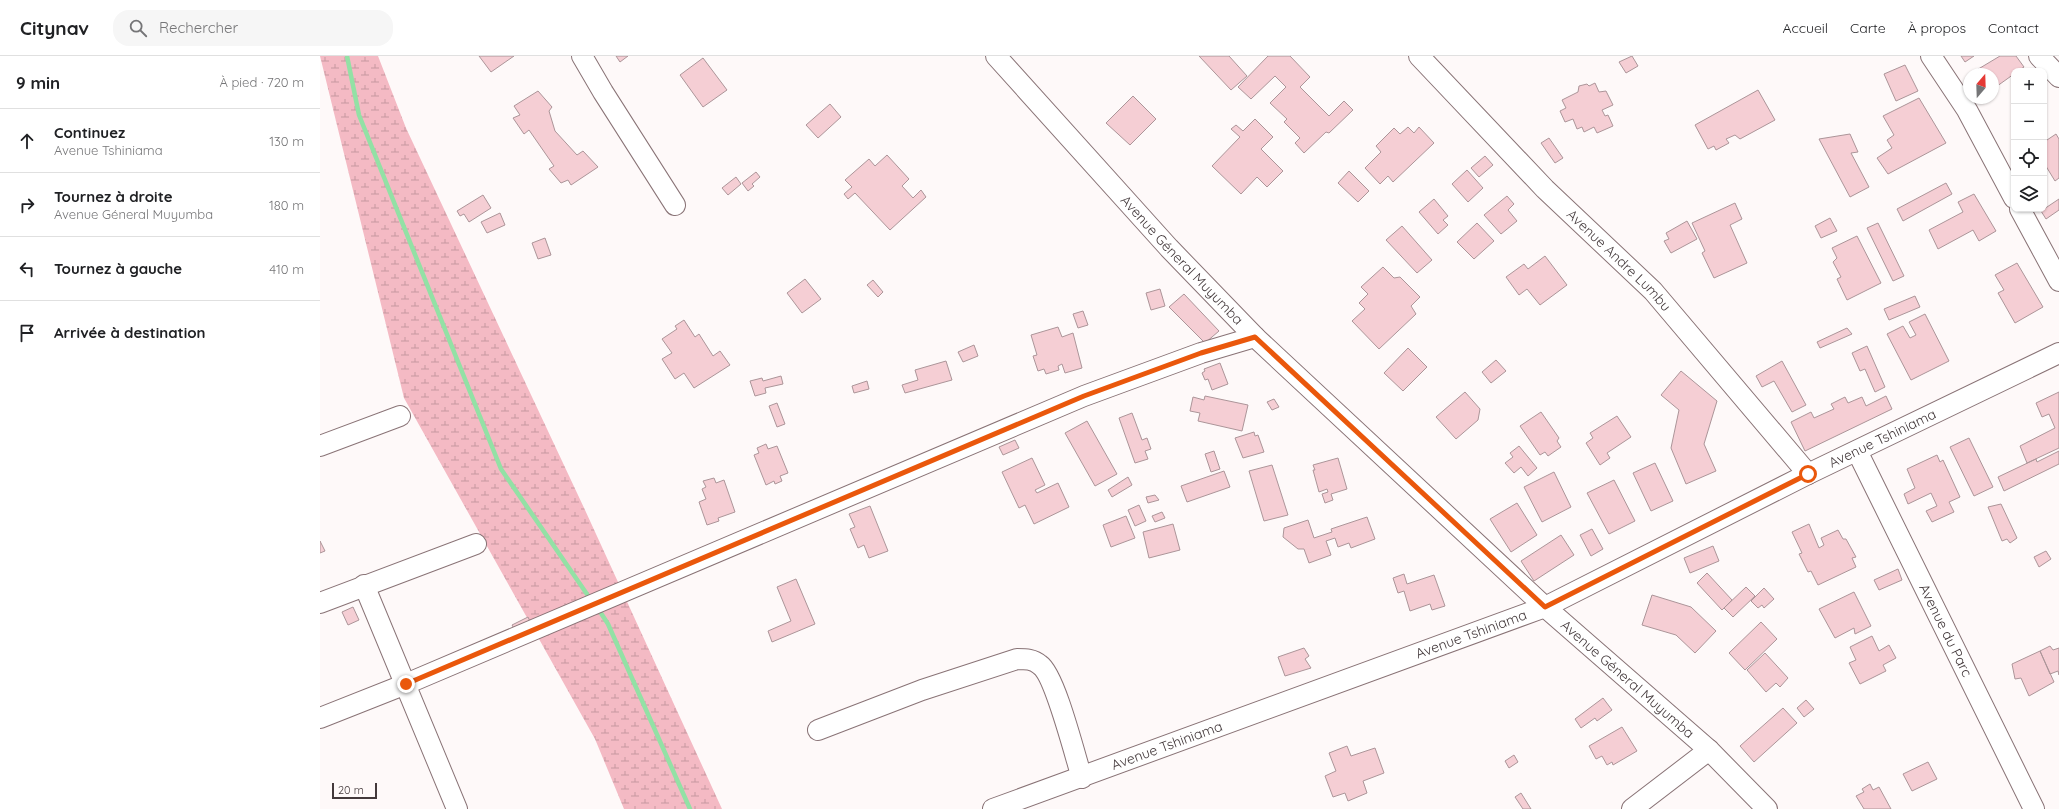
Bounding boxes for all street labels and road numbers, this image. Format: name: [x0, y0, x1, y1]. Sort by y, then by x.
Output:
street label: Avenue Géneral Muyumba: [1117, 191, 1247, 329]
street label: Avenue Andre Lumbu: [1563, 205, 1675, 315]
street label: Avenue Tshiniama: [1826, 405, 1939, 472]
street label: Avenue du Parc: [1915, 581, 1976, 680]
street label: Avenue Tshiniama: [1413, 606, 1529, 663]
street label: Avenue Géneral Muyumba: [1557, 616, 1698, 742]
street label: Avenue Tshiniama: [1109, 717, 1225, 774]

